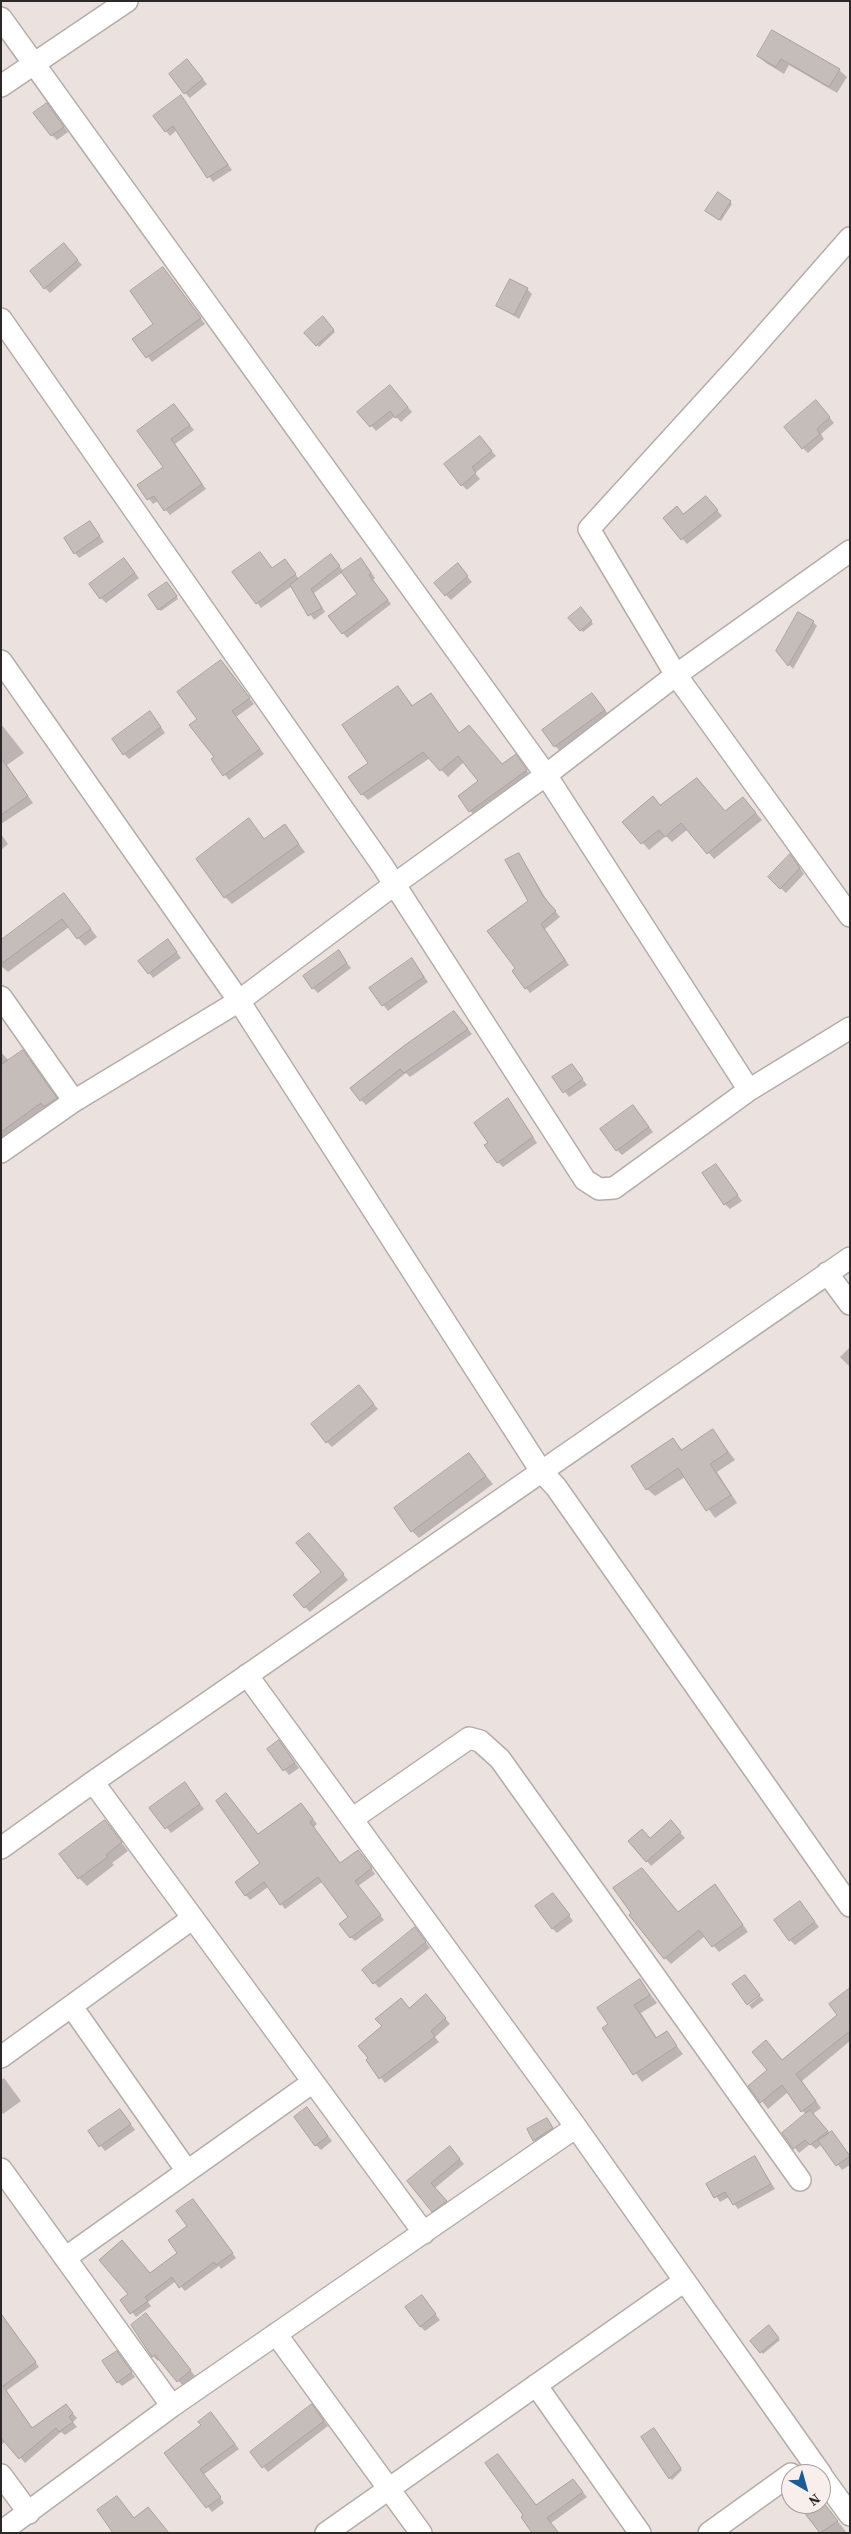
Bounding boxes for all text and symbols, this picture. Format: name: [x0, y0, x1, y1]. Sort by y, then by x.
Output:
north arrow: [781, 2464, 831, 2514]
text: N: [804, 2489, 825, 2511]

